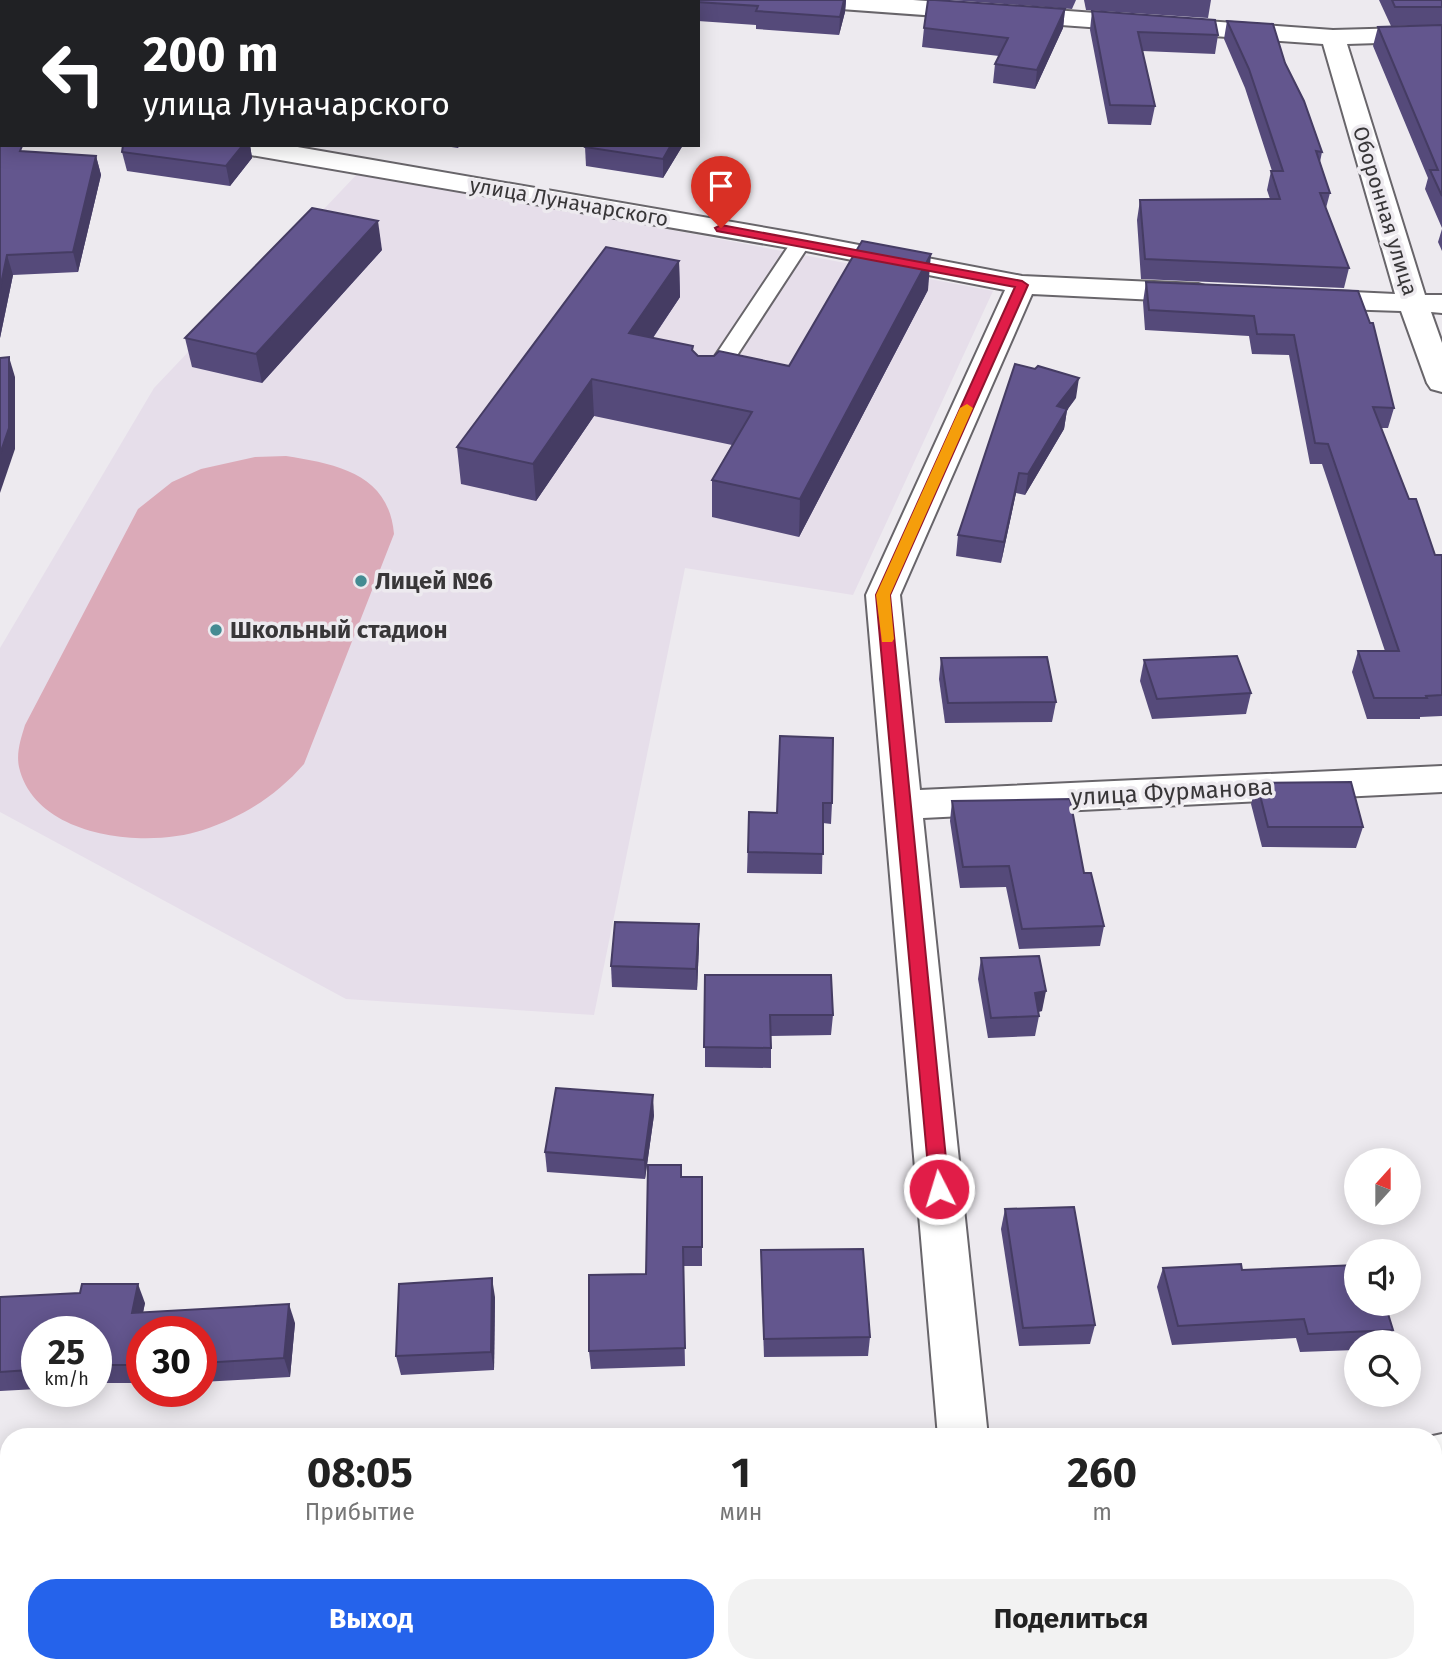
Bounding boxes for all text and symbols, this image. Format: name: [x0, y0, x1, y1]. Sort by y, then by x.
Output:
text: 200 m: [143, 25, 279, 84]
icon: left: [28, 28, 119, 119]
text: улица Луначарского: [143, 85, 450, 123]
street label: Оборонная улица: [1347, 123, 1423, 299]
pin: [691, 156, 751, 228]
icon: arrive: [702, 167, 740, 205]
street label: улица Луначарского: [468, 172, 670, 232]
place label: Лицей №6: [375, 567, 493, 595]
marker: Лицей №6: [353, 573, 369, 589]
place label: Школьный стадион: [230, 616, 447, 644]
marker: Школьный стадион: [208, 622, 224, 638]
street label: улица Фурманова: [1070, 773, 1274, 811]
north arrow: [1344, 1148, 1421, 1225]
map controls: [1344, 1148, 1421, 1407]
position arrow: [902, 1152, 976, 1226]
button: sound: [1344, 1239, 1421, 1316]
speed limit sign: 30: [126, 1316, 217, 1407]
button: search: [1344, 1330, 1421, 1407]
text: 25: [48, 1331, 85, 1373]
text: km/h: [44, 1368, 89, 1390]
text: 08:05: [307, 1448, 413, 1498]
text: 1: [731, 1448, 751, 1498]
text: 260: [1067, 1448, 1137, 1498]
text: Прибытие: [305, 1498, 415, 1526]
text: мин: [720, 1498, 762, 1526]
text: m: [1092, 1498, 1112, 1526]
button: Выход: [28, 1579, 714, 1659]
button: Поделиться: [728, 1579, 1414, 1659]

